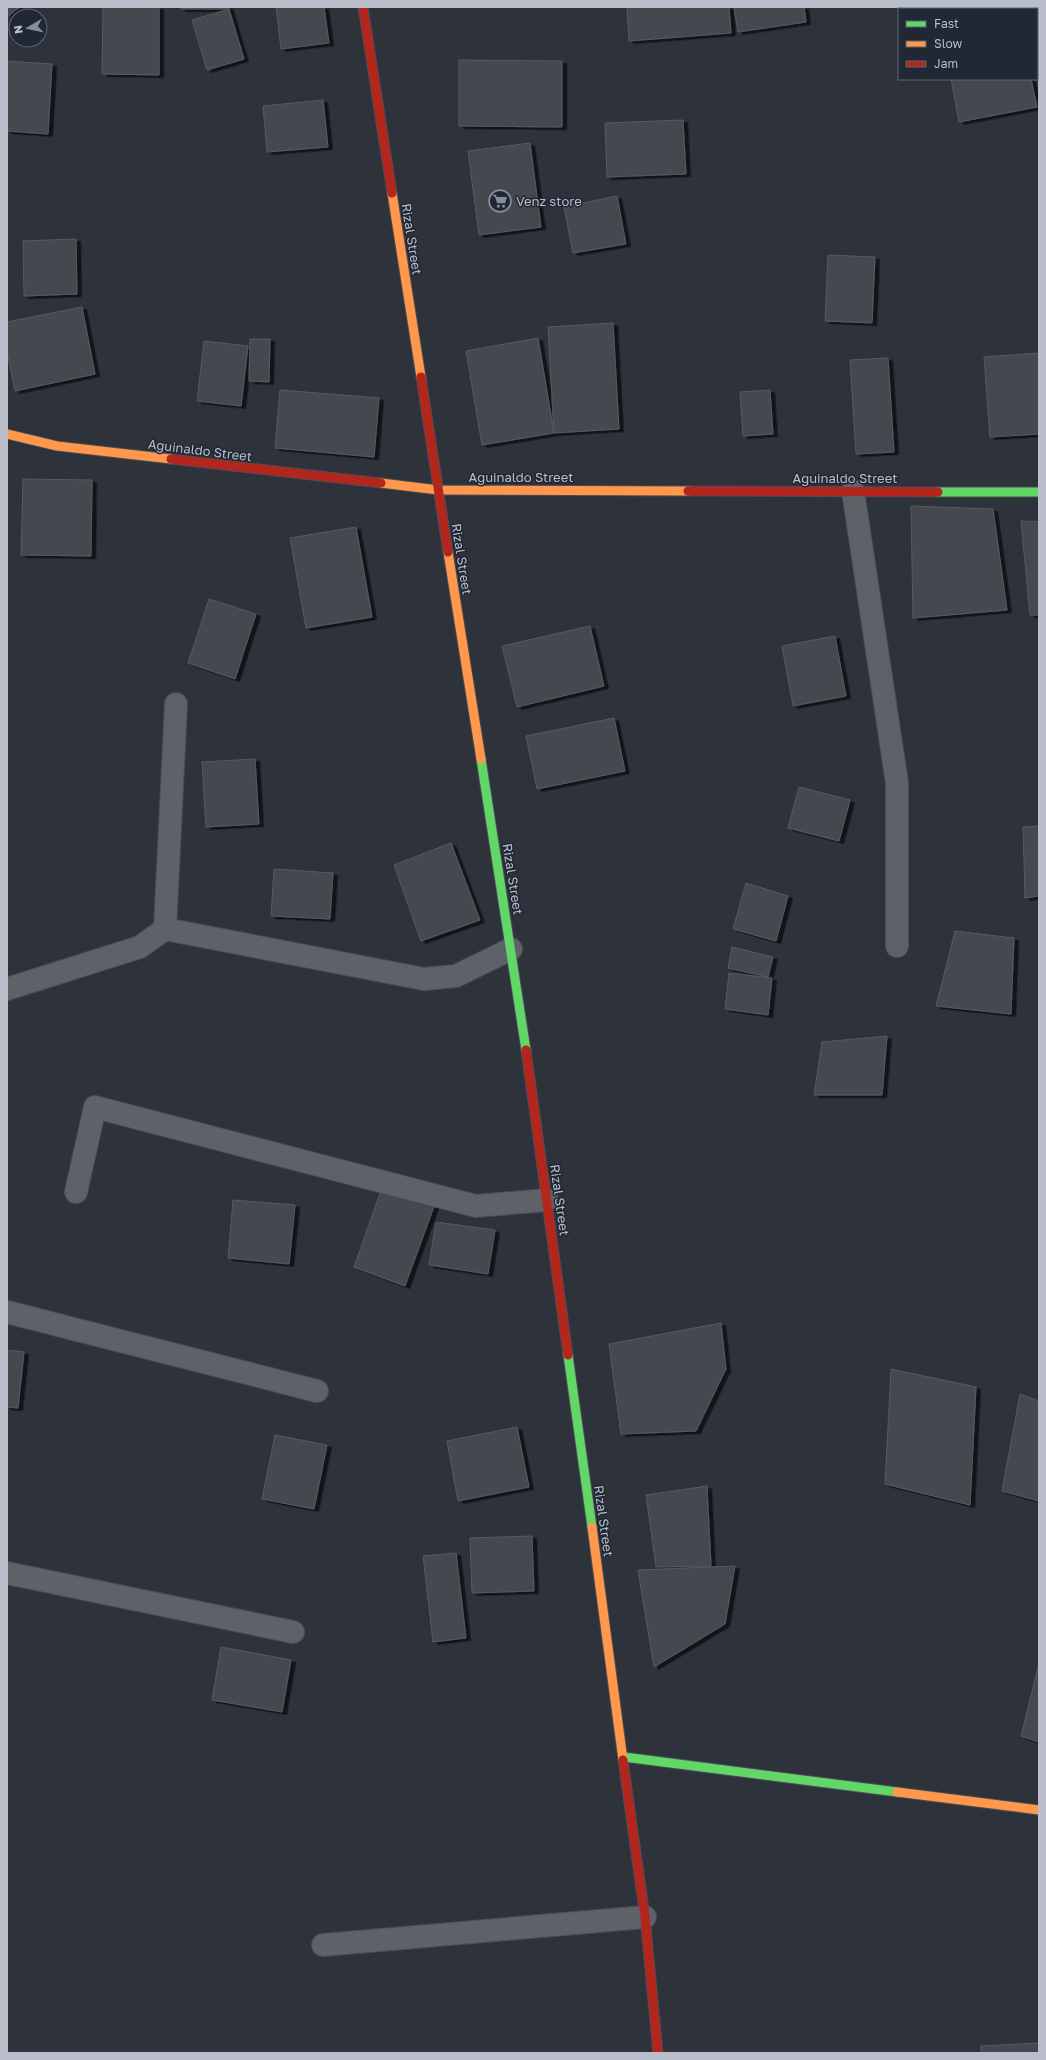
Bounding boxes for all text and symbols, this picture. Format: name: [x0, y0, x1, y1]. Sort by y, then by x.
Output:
north arrow: [8, 8, 48, 48]
legend: [898, 8, 1038, 80]
text: Fast: [934, 16, 959, 31]
text: N: [11, 24, 25, 35]
text: Slow: [934, 36, 962, 51]
text: Jam: [934, 56, 958, 71]
supermarket icon: Venz store: [487, 188, 513, 214]
place label: Venz store: [516, 193, 582, 209]
street label: Rizal Street: [398, 202, 426, 276]
street label: Aguinaldo Street: [147, 436, 253, 464]
street label: Aguinaldo Street: [469, 469, 573, 485]
street label: Aguinaldo Street: [793, 470, 897, 486]
street label: Rizal Street: [448, 522, 476, 596]
street label: Rizal Street: [499, 842, 527, 916]
street label: Rizal Street: [547, 1163, 573, 1237]
street label: Rizal Street: [591, 1484, 617, 1558]

